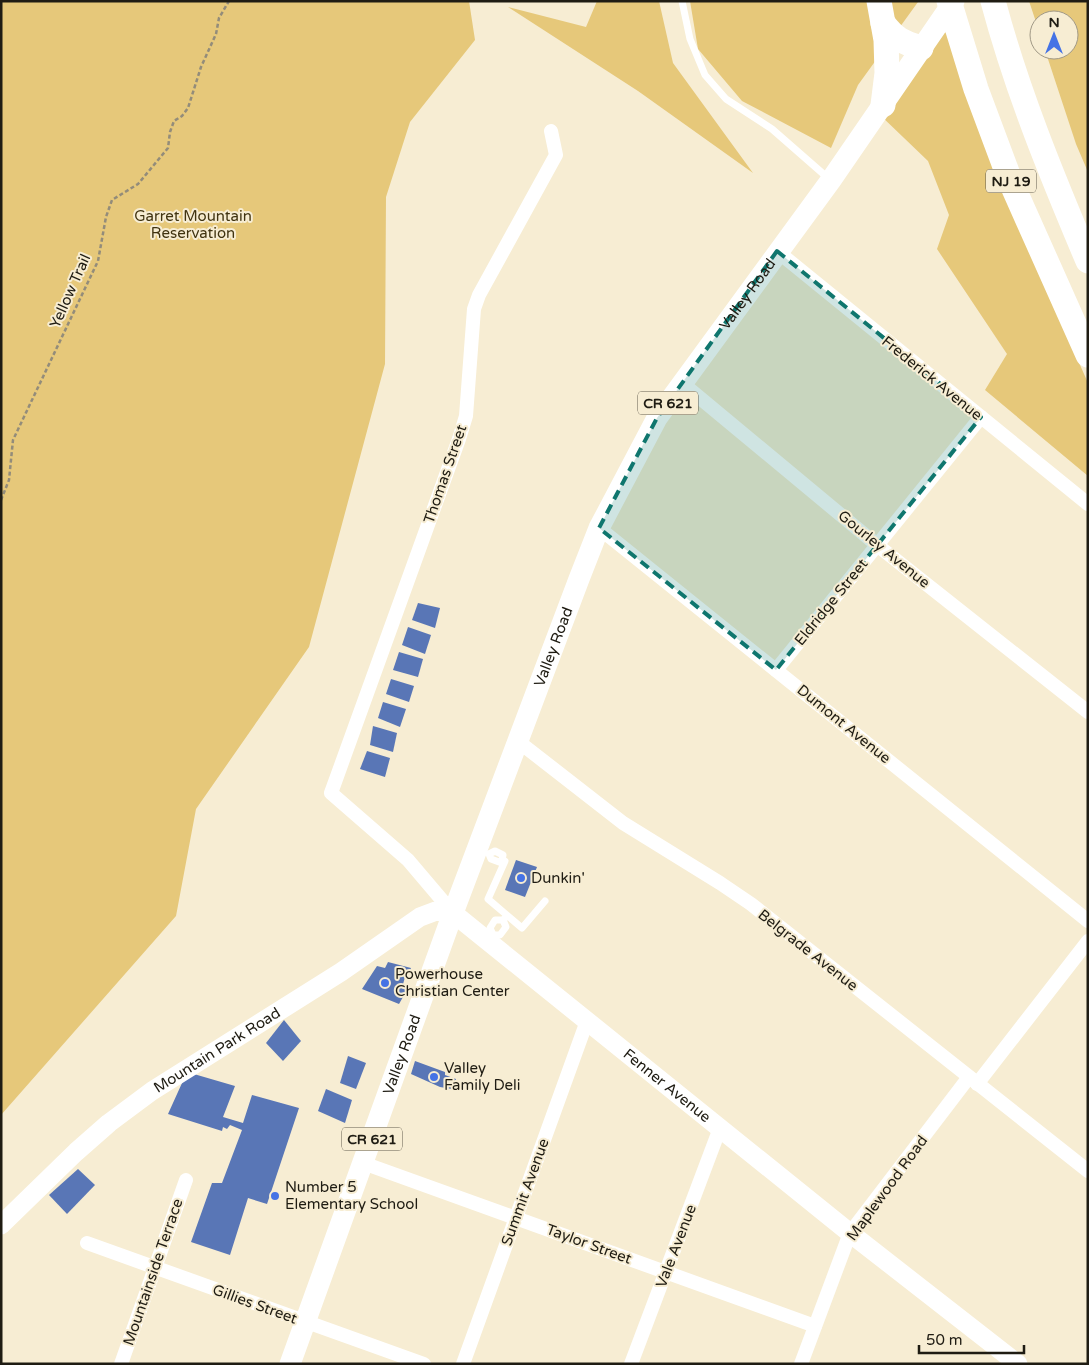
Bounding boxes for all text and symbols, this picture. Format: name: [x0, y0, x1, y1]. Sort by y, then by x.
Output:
north arrow: [1029, 10, 1079, 60]
text: N: [1048, 14, 1060, 31]
road number: NJ 19: [986, 170, 1036, 192]
park label: Garret Mountain Reservation: [134, 207, 252, 242]
street label: Yellow Trail: [46, 251, 94, 331]
street label: Valley Road: [716, 255, 779, 333]
street label: Frederick Avenue: [878, 332, 986, 424]
road number: CR 621: [638, 392, 698, 414]
street label: Thomas Street: [420, 422, 470, 526]
street label: Gourley Avenue: [834, 506, 934, 592]
street label: Eldridge Street: [791, 555, 872, 649]
street label: Valley Road: [530, 605, 577, 689]
street label: Dumont Avenue: [793, 681, 895, 767]
place label: Dunkin': [531, 869, 585, 887]
marker: Dunkin': [515, 872, 527, 884]
street label: Belgrade Avenue: [754, 905, 862, 995]
place label: Powerhouse Christian Center: [395, 965, 510, 1000]
marker: Powerhouse Christian Center: [379, 977, 391, 989]
street label: Mountain Park Road: [150, 1004, 284, 1097]
street label: Valley Road: [379, 1012, 425, 1097]
street label: Fenner Avenue: [620, 1045, 714, 1126]
place label: Valley Family Deli: [444, 1059, 521, 1094]
marker: Valley Family Deli: [428, 1071, 440, 1083]
road number: CR 621: [342, 1128, 402, 1150]
street label: Maplewood Road: [843, 1132, 931, 1244]
street label: Summit Avenue: [497, 1136, 553, 1248]
place label: Number 5 Elementary School: [285, 1178, 418, 1213]
marker: Number 5 Elementary School: [269, 1190, 281, 1202]
street label: Mountainside Terrace: [119, 1196, 187, 1348]
street label: Vale Avenue: [652, 1202, 700, 1290]
street label: Taylor Street: [544, 1220, 634, 1268]
street label: Gillies Street: [210, 1280, 300, 1328]
scale bar: [919, 1322, 1024, 1354]
text: 50 m: [926, 1331, 963, 1349]

